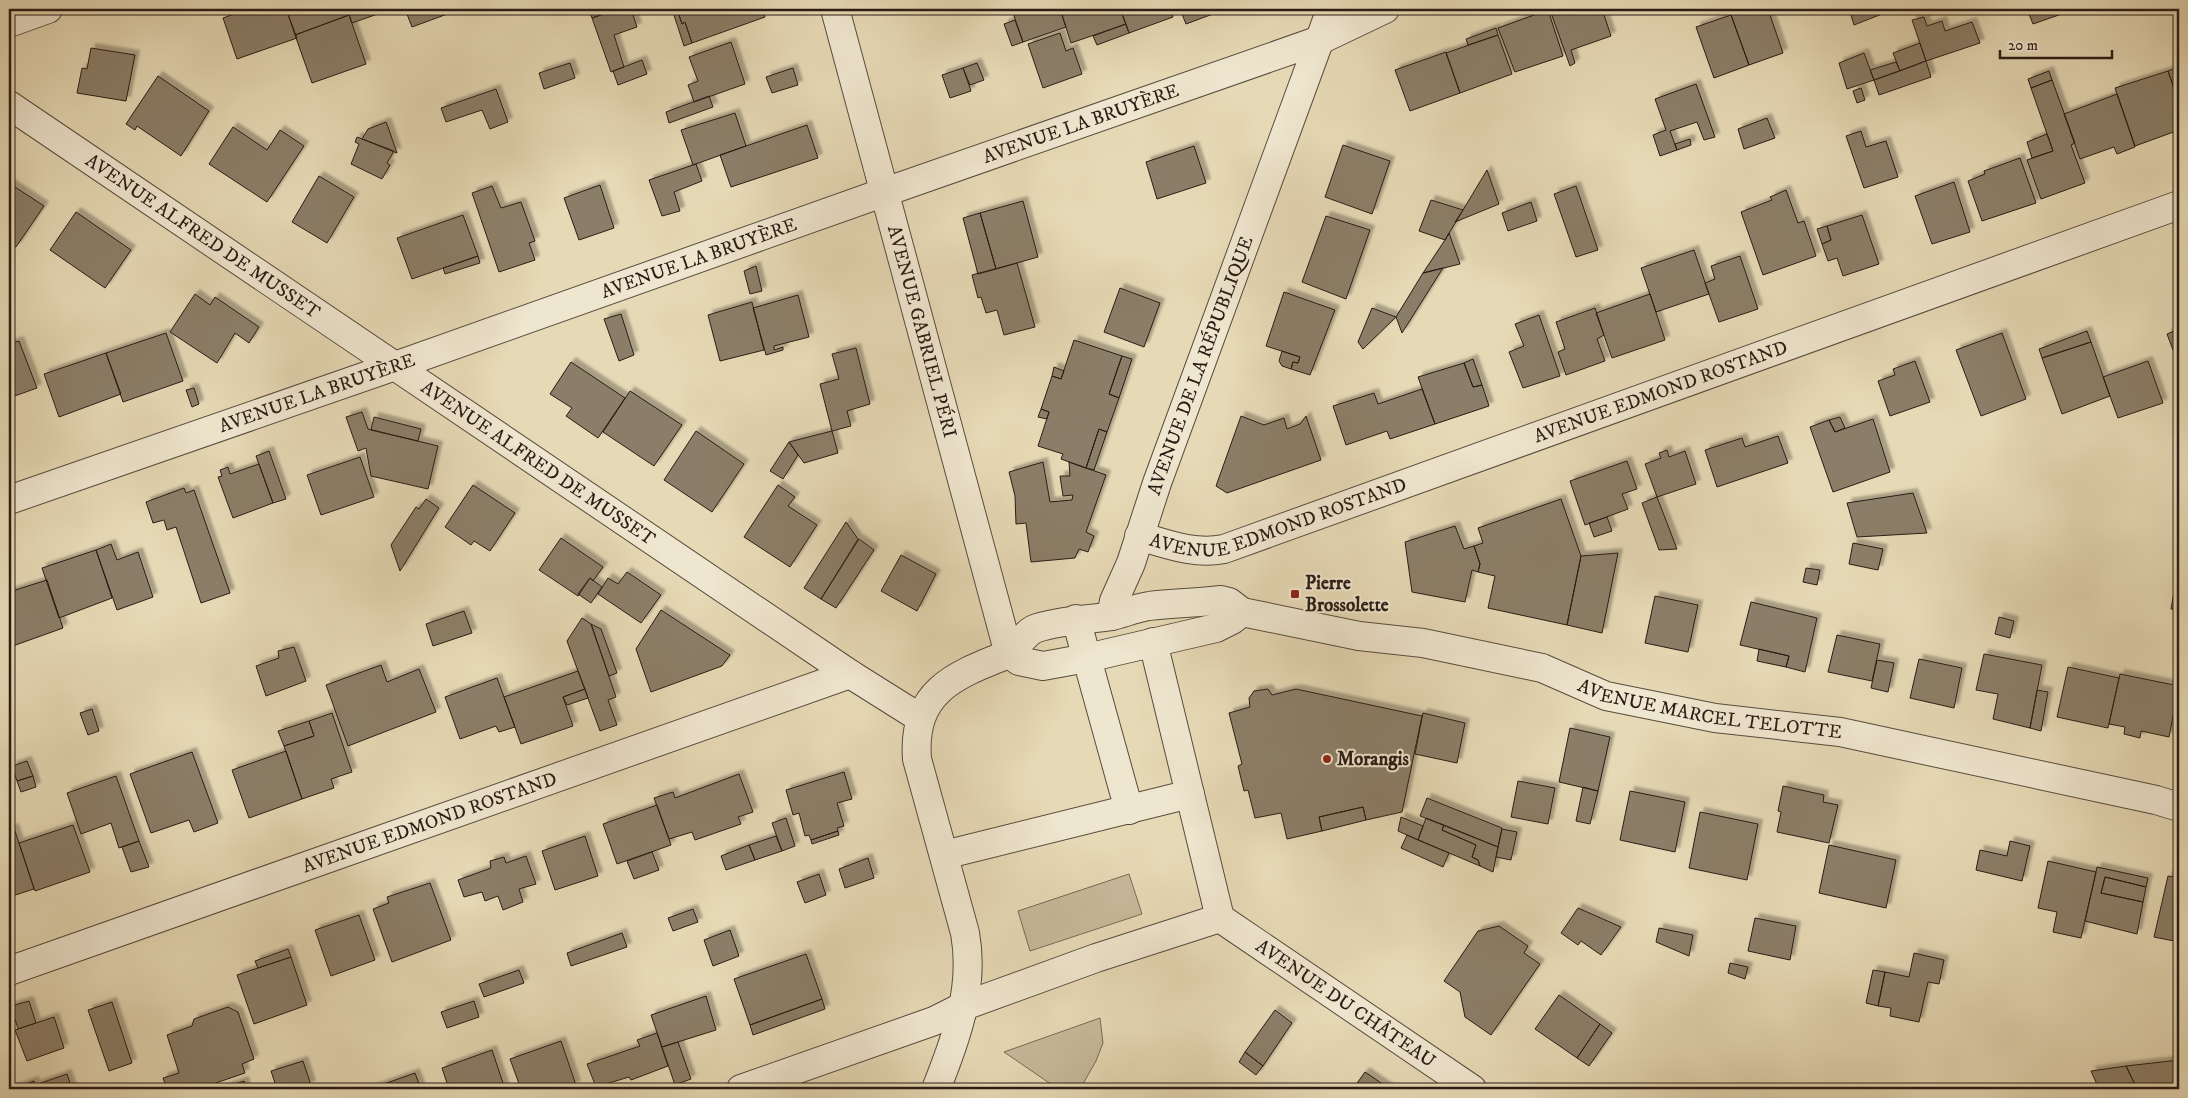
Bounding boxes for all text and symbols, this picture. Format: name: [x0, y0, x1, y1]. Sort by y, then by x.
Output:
scale bar: [2000, 28, 2113, 60]
text: 20 m: [2008, 36, 2038, 55]
street label: AVENUE LA BRUYÈRE: [980, 79, 1182, 168]
street label: AVENUE ALFRED DE MUSSET: [81, 149, 325, 324]
street label: AVENUE LA BRUYÈRE: [598, 213, 800, 303]
street label: AVENUE GABRIEL PÉRI: [882, 223, 962, 440]
street label: AVENUE DE LA RÉPUBLIQUE: [1142, 233, 1258, 498]
street label: AVENUE EDMOND ROSTAND: [1530, 335, 1791, 448]
street label: AVENUE LA BRUYÈRE: [216, 348, 418, 438]
street label: AVENUE ALFRED DE MUSSET: [417, 376, 660, 551]
street label: AVENUE EDMOND ROSTAND: [1147, 473, 1410, 562]
place label: Pierre Brossolette: [1305, 572, 1389, 617]
marker: Pierre Brossolette: [1289, 588, 1301, 600]
street label: AVENUE MARCEL TELOTTE: [1574, 674, 1843, 744]
place label: Morangis: [1337, 748, 1409, 771]
marker: Morangis: [1321, 753, 1333, 765]
street label: AVENUE EDMOND ROSTAND: [299, 767, 560, 878]
street label: AVENUE DU CHÂTEAU: [1251, 934, 1440, 1073]

